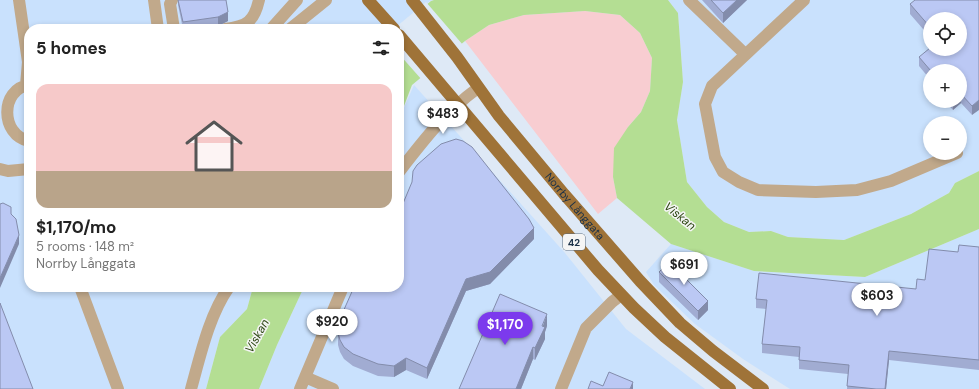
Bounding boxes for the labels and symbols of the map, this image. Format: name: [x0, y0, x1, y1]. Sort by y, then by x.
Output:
pin: $483: [419, 101, 467, 135]
street label: Norrby Långgata: [542, 170, 608, 243]
water label: Viskan: [661, 198, 699, 234]
road number: 42: [563, 234, 585, 250]
pin: $691: [660, 252, 708, 286]
pin: $603: [853, 283, 901, 317]
pin: $920: [308, 309, 356, 343]
pin: $1,170: [472, 312, 538, 346]
water label: Viskan: [241, 316, 273, 356]

